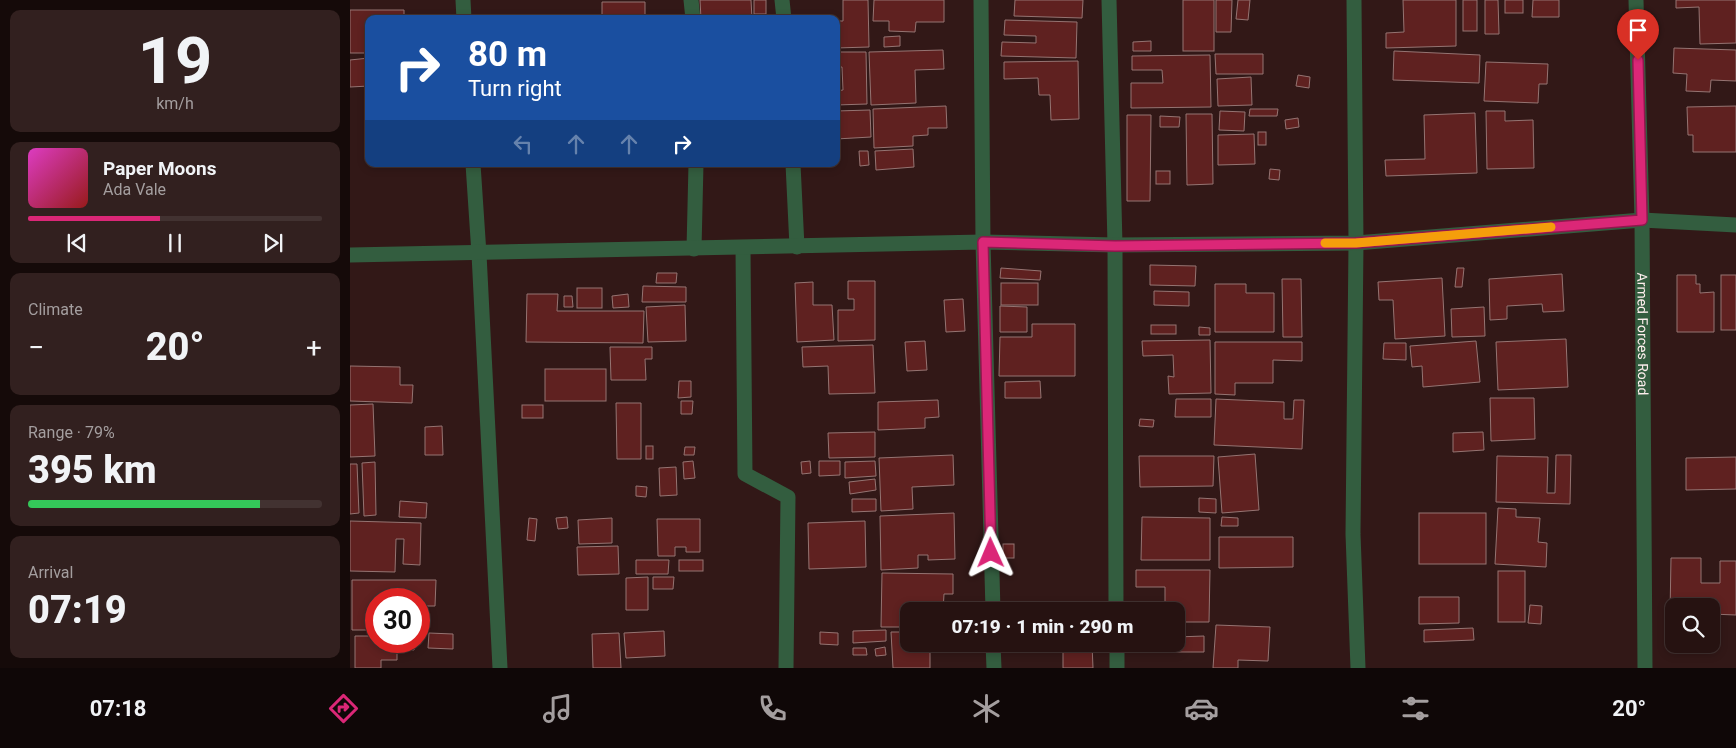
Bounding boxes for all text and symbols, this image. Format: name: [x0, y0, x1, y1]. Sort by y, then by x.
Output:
pin: [1617, 9, 1659, 60]
icon: arrive: [1624, 16, 1652, 44]
text: 19: [138, 23, 212, 99]
text: 80 m: [468, 34, 547, 75]
icon: right: [385, 35, 450, 100]
text: Turn right: [468, 76, 562, 101]
text: km/h: [156, 94, 194, 113]
icon: left: [509, 130, 537, 158]
icon: ahead: [562, 130, 590, 158]
icon: ahead: [615, 130, 643, 158]
icon: right: [668, 130, 696, 158]
text: Paper Moons: [103, 157, 216, 180]
text: Ada Vale: [103, 180, 166, 199]
icon: previous: [63, 229, 91, 257]
icon: pause: [161, 229, 189, 257]
icon: next: [259, 229, 287, 257]
street label: Armed Forces Road: [1634, 272, 1651, 395]
text: Climate: [28, 300, 83, 319]
text: 20°: [146, 325, 204, 369]
text: −: [28, 331, 44, 364]
text: +: [306, 331, 322, 364]
text: Range · 79%: [28, 423, 115, 442]
text: 395 km: [28, 448, 157, 492]
position arrow: [964, 526, 1016, 578]
text: Arrival: [28, 563, 73, 582]
text: 07:19: [28, 588, 127, 632]
speed limit sign: 30: [365, 588, 430, 653]
map controls: [1665, 598, 1720, 653]
button: search: [1665, 598, 1720, 653]
text: 07:19 · 1 min · 290 m: [951, 615, 1134, 638]
icon: directions: [326, 691, 361, 726]
icon: music: [540, 691, 575, 726]
icon: phone: [755, 691, 790, 726]
icon: climate: [969, 691, 1004, 726]
icon: car: [1184, 691, 1219, 726]
icon: filters: [1398, 691, 1433, 726]
text: 07:18: [90, 696, 146, 721]
text: 20°: [1612, 696, 1646, 721]

